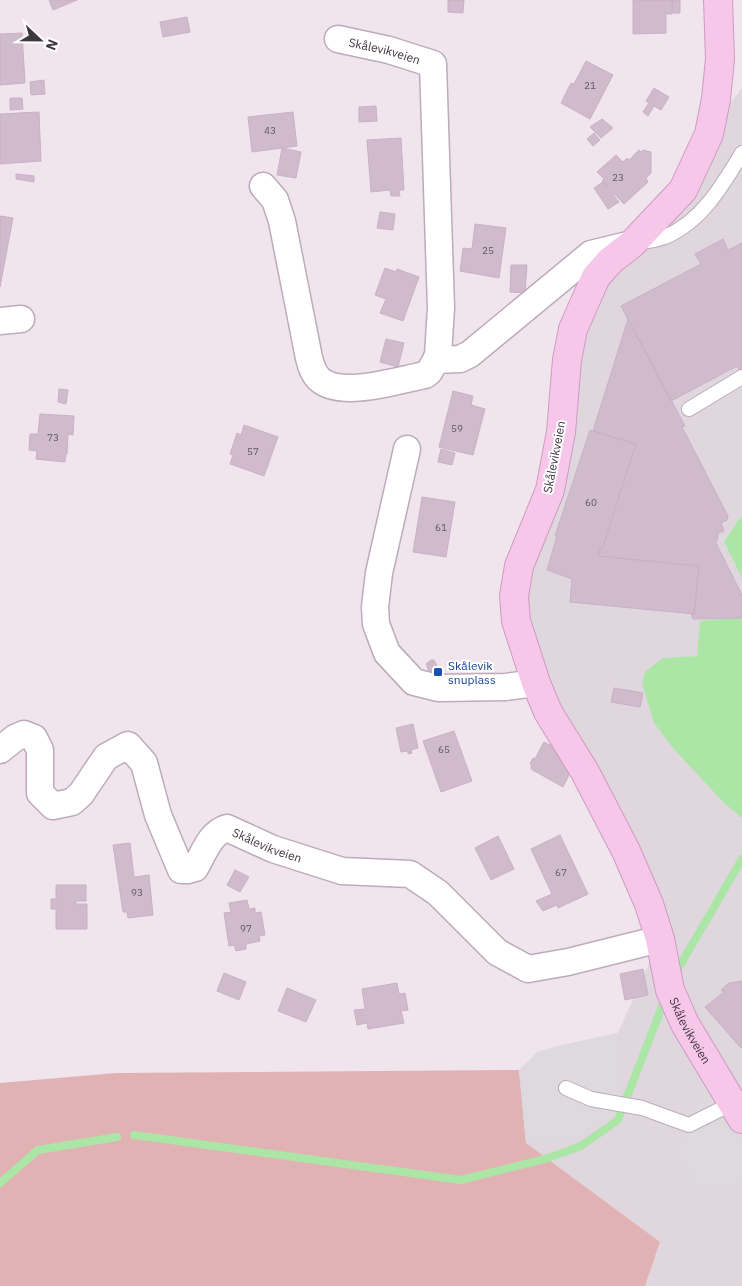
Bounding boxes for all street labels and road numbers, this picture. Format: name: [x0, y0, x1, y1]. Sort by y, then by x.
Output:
street label: Skålevikveien: [347, 34, 422, 67]
street label: Skålevikveien: [540, 420, 568, 494]
street label: Skålevikveien: [230, 824, 304, 865]
street label: Skålevikveien: [667, 995, 714, 1066]

